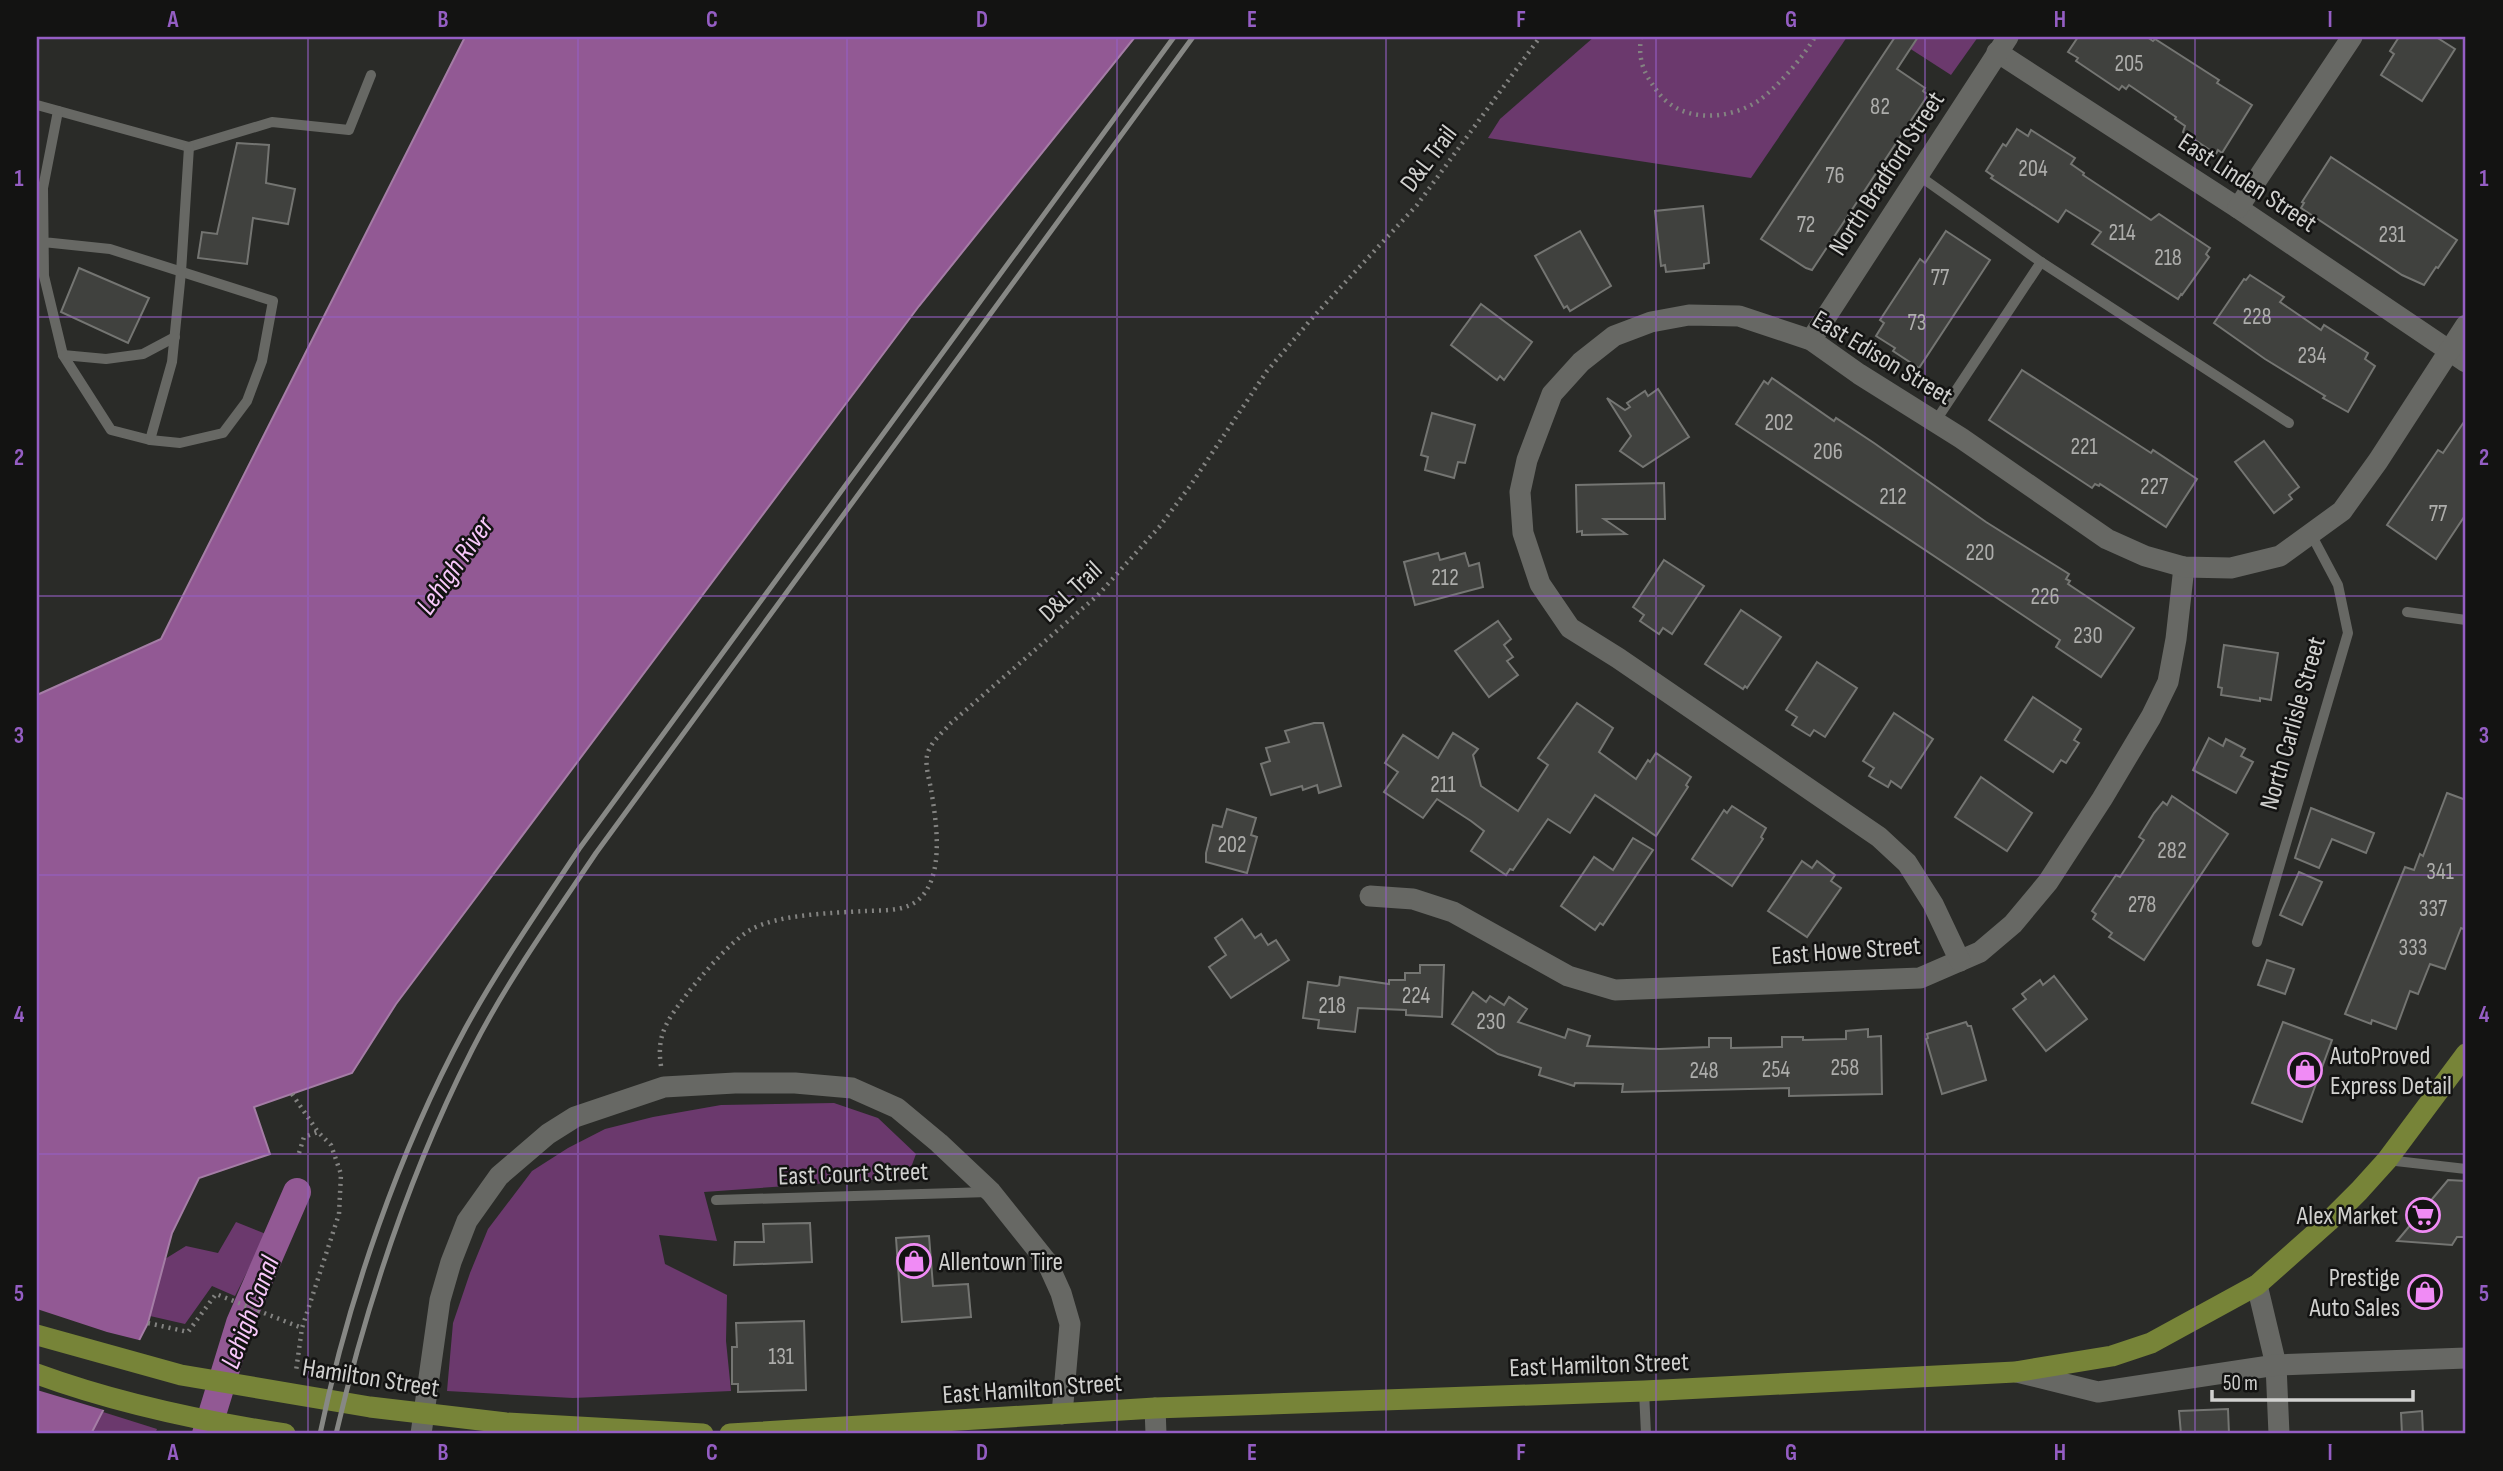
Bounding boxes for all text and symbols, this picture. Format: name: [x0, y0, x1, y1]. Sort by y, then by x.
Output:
text: A: [167, 6, 180, 34]
text: B: [438, 6, 449, 34]
text: C: [706, 6, 718, 34]
text: D: [976, 6, 988, 34]
text: E: [1247, 6, 1257, 34]
text: F: [1516, 6, 1526, 34]
text: G: [1785, 6, 1797, 34]
text: H: [2054, 6, 2066, 34]
text: I: [2327, 6, 2333, 34]
house number: 205: [2115, 50, 2143, 78]
street label: North Bradford Street: [1823, 86, 1952, 262]
house number: 82: [1870, 93, 1890, 121]
street label: D&L Trail: [1394, 120, 1464, 198]
street label: East Linden Street: [2172, 127, 2322, 240]
house number: 204: [2018, 155, 2048, 183]
house number: 76: [1825, 162, 1845, 190]
text: 1: [14, 165, 24, 193]
text: 1: [2479, 165, 2489, 193]
house number: 72: [1797, 211, 1815, 239]
house number: 214: [2108, 219, 2136, 247]
house number: 231: [2378, 221, 2406, 249]
house number: 218: [2154, 244, 2182, 272]
house number: 77: [1931, 264, 1949, 292]
house number: 228: [2242, 303, 2272, 331]
street label: East Edison Street: [1806, 304, 1958, 412]
house number: 73: [1908, 309, 1926, 337]
house number: 234: [2298, 342, 2327, 370]
house number: 202: [1764, 409, 1794, 437]
house number: 221: [2070, 433, 2098, 461]
house number: 206: [1813, 438, 1843, 466]
text: 2: [14, 444, 24, 472]
text: 2: [2479, 444, 2489, 472]
house number: 227: [2140, 473, 2168, 501]
house number: 212: [1879, 483, 1907, 511]
house number: 77: [2429, 500, 2447, 528]
water label: Lehigh River: [410, 510, 501, 621]
house number: 220: [1965, 539, 1995, 567]
street label: D&L Trail: [1033, 555, 1109, 629]
house number: 212: [1431, 564, 1459, 592]
house number: 226: [2030, 583, 2060, 611]
house number: 230: [2073, 622, 2103, 650]
street label: North Carlisle Street: [2254, 633, 2333, 813]
text: 3: [14, 722, 24, 750]
text: 3: [2479, 722, 2489, 750]
house number: 211: [1430, 771, 1456, 799]
house number: 202: [1217, 831, 1247, 859]
house number: 282: [2157, 837, 2187, 865]
house number: 341: [2426, 858, 2454, 886]
house number: 278: [2128, 891, 2156, 919]
house number: 337: [2419, 895, 2447, 923]
street label: East Howe Street: [1770, 931, 1922, 972]
house number: 333: [2399, 934, 2427, 962]
house number: 224: [1402, 982, 1431, 1010]
house number: 218: [1318, 992, 1346, 1020]
text: 4: [14, 1001, 25, 1029]
text: 4: [2479, 1001, 2490, 1029]
house number: 230: [1476, 1008, 1506, 1036]
place label: AutoProved Express Detail: [2329, 1041, 2452, 1102]
shop icon: AutoProved Express Detail: [2286, 1051, 2324, 1089]
house number: 258: [1831, 1054, 1859, 1082]
house number: 254: [1762, 1056, 1791, 1084]
house number: 248: [1689, 1057, 1719, 1085]
street label: East Court Street: [777, 1156, 929, 1193]
supermarket icon: Alex Market: [2404, 1196, 2442, 1234]
place label: Alex Market: [2296, 1201, 2398, 1232]
shop icon: Allentown Tire: [895, 1242, 933, 1280]
place label: Allentown Tire: [938, 1247, 1063, 1278]
water label: Lehigh Canal: [214, 1251, 287, 1373]
place label: Prestige Auto Sales: [2309, 1263, 2400, 1324]
shop icon: Prestige Auto Sales: [2406, 1273, 2444, 1311]
text: 5: [14, 1280, 24, 1308]
text: 5: [2479, 1280, 2489, 1308]
house number: 131: [768, 1343, 794, 1371]
street label: East Hamilton Street: [1509, 1347, 1690, 1384]
street label: Hamilton Street: [300, 1352, 442, 1405]
scale bar: [2212, 1359, 2414, 1403]
street label: East Hamilton Street: [941, 1368, 1123, 1411]
text: 50 m: [2223, 1371, 2258, 1396]
text: A: [167, 1439, 180, 1467]
text: B: [438, 1439, 449, 1467]
text: C: [706, 1439, 718, 1467]
text: D: [976, 1439, 988, 1467]
text: E: [1247, 1439, 1257, 1467]
text: F: [1516, 1439, 1526, 1467]
text: G: [1785, 1439, 1797, 1467]
text: H: [2054, 1439, 2066, 1467]
text: I: [2327, 1439, 2333, 1467]

